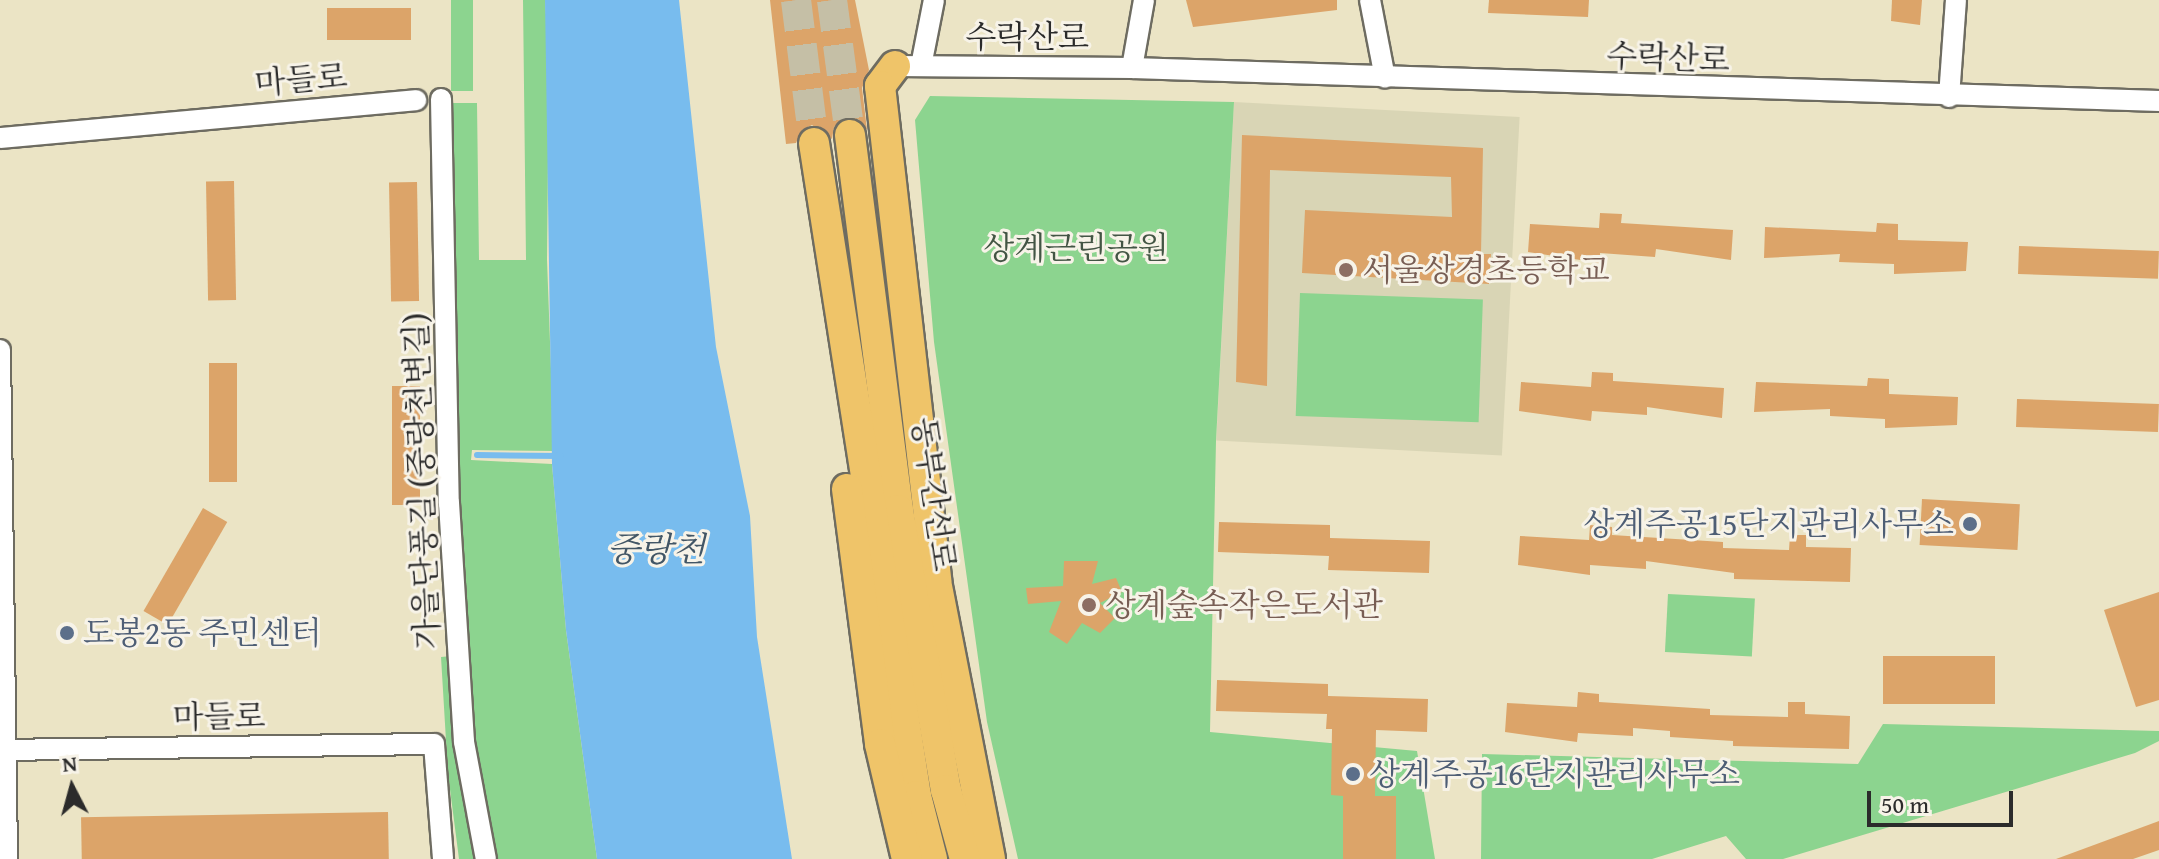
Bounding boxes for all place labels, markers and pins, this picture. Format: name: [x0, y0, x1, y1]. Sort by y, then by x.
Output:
place label: 서울상경초등학교: [1362, 251, 1609, 289]
marker: 서울상경초등학교: [1337, 261, 1355, 279]
place label: 상계주공15단지관리사무소: [1583, 505, 1954, 543]
marker: 상계주공15단지관리사무소: [1961, 515, 1979, 533]
place label: 상계숲속작은도서관: [1105, 586, 1383, 624]
marker: 상계숲속작은도서관: [1080, 596, 1098, 614]
place label: 도봉2동 주민센터: [83, 614, 322, 652]
marker: 도봉2동 주민센터: [58, 624, 76, 642]
place label: 상계주공16단지관리사무소: [1369, 755, 1740, 793]
marker: 상계주공16단지관리사무소: [1344, 765, 1362, 783]

